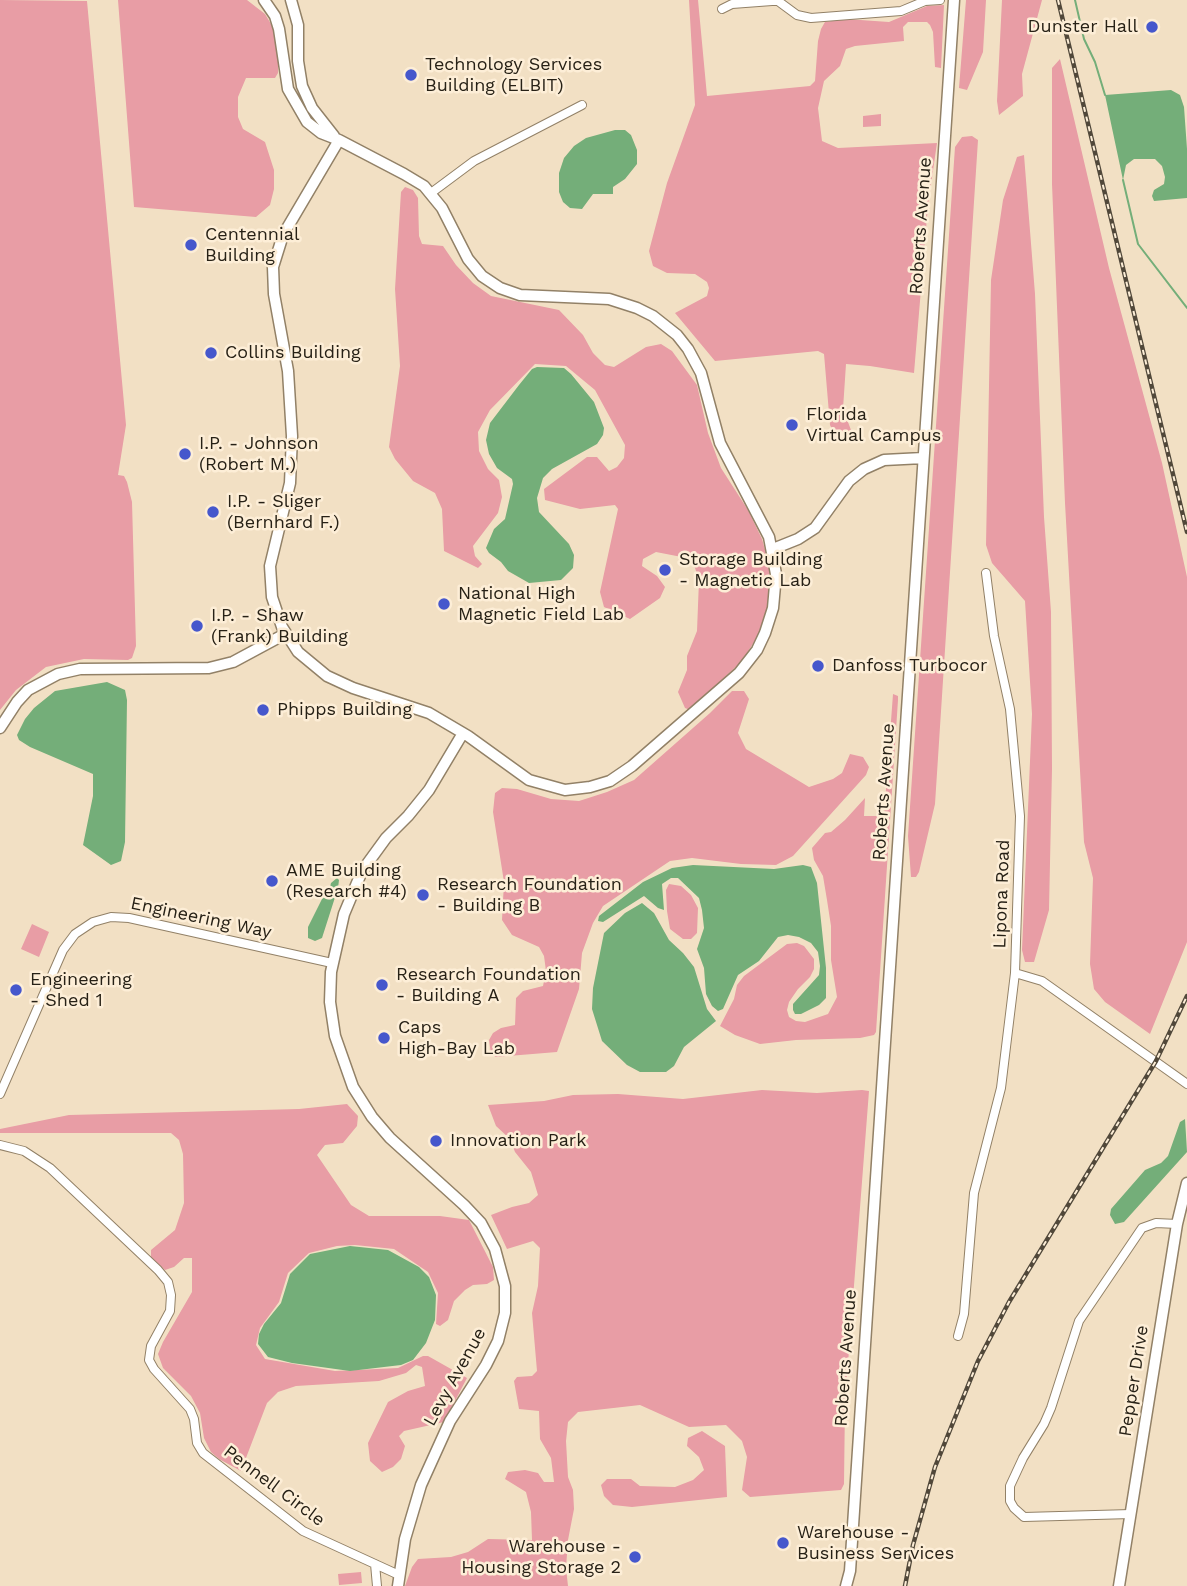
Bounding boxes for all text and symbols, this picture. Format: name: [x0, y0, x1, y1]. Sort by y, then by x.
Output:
place label: Dunster Hall: [1028, 16, 1138, 38]
marker: Dunster Hall: [1144, 19, 1160, 35]
place label: Technology Services Building (ELBIT): [425, 54, 602, 96]
marker: Technology Services Building (ELBIT): [403, 67, 419, 83]
street label: Roberts Avenue: [905, 157, 937, 295]
place label: Centennial Building: [205, 224, 299, 266]
marker: Centennial Building: [183, 237, 199, 253]
place label: Collins Building: [225, 342, 361, 364]
marker: Collins Building: [203, 345, 219, 361]
place label: Florida Virtual Campus: [806, 404, 941, 446]
marker: Florida Virtual Campus: [784, 417, 800, 433]
place label: I.P. - Johnson (Robert M.): [199, 433, 319, 476]
marker: I.P. - Johnson (Robert M.): [177, 446, 193, 462]
place label: I.P. - Sliger (Bernhard F.): [227, 491, 340, 534]
marker: I.P. - Sliger (Bernhard F.): [205, 504, 221, 520]
place label: Storage Building - Magnetic Lab: [679, 549, 822, 592]
marker: Storage Building - Magnetic Lab: [657, 562, 673, 578]
place label: National High Magnetic Field Lab: [458, 583, 624, 626]
marker: National High Magnetic Field Lab: [436, 596, 452, 612]
place label: I.P. - Shaw (Frank) Building: [211, 605, 348, 648]
marker: I.P. - Shaw (Frank) Building: [189, 618, 205, 634]
place label: Danfoss Turbocor: [832, 655, 987, 677]
marker: Danfoss Turbocor: [810, 658, 826, 674]
place label: Phipps Building: [277, 699, 412, 721]
marker: Phipps Building: [255, 702, 271, 718]
street label: Roberts Avenue: [868, 723, 900, 861]
street label: Lipona Road: [989, 839, 1015, 949]
place label: AME Building (Research #4): [286, 860, 407, 903]
marker: AME Building (Research #4): [264, 873, 280, 889]
place label: Research Foundation - Building B: [437, 874, 622, 917]
marker: Research Foundation - Building B: [415, 887, 431, 903]
street label: Engineering Way: [129, 893, 273, 943]
place label: Research Foundation - Building A: [396, 964, 581, 1006]
place label: Engineering - Shed 1: [30, 969, 132, 1012]
marker: Research Foundation - Building A: [374, 977, 390, 993]
marker: Engineering - Shed 1: [8, 982, 24, 998]
place label: Caps High-Bay Lab: [398, 1017, 515, 1060]
marker: Caps High-Bay Lab: [376, 1030, 392, 1046]
place label: Innovation Park: [450, 1130, 586, 1152]
marker: Innovation Park: [428, 1133, 444, 1149]
street label: Roberts Avenue: [830, 1289, 862, 1427]
street label: Levy Avenue: [419, 1324, 491, 1430]
street label: Pepper Drive: [1115, 1324, 1153, 1438]
street label: Pennell Circle: [219, 1441, 329, 1531]
place label: Warehouse - Business Services: [797, 1522, 954, 1564]
marker: Warehouse - Business Services: [775, 1535, 791, 1551]
place label: Warehouse - Housing Storage 2: [461, 1536, 621, 1578]
marker: Warehouse - Housing Storage 2: [627, 1549, 643, 1565]

